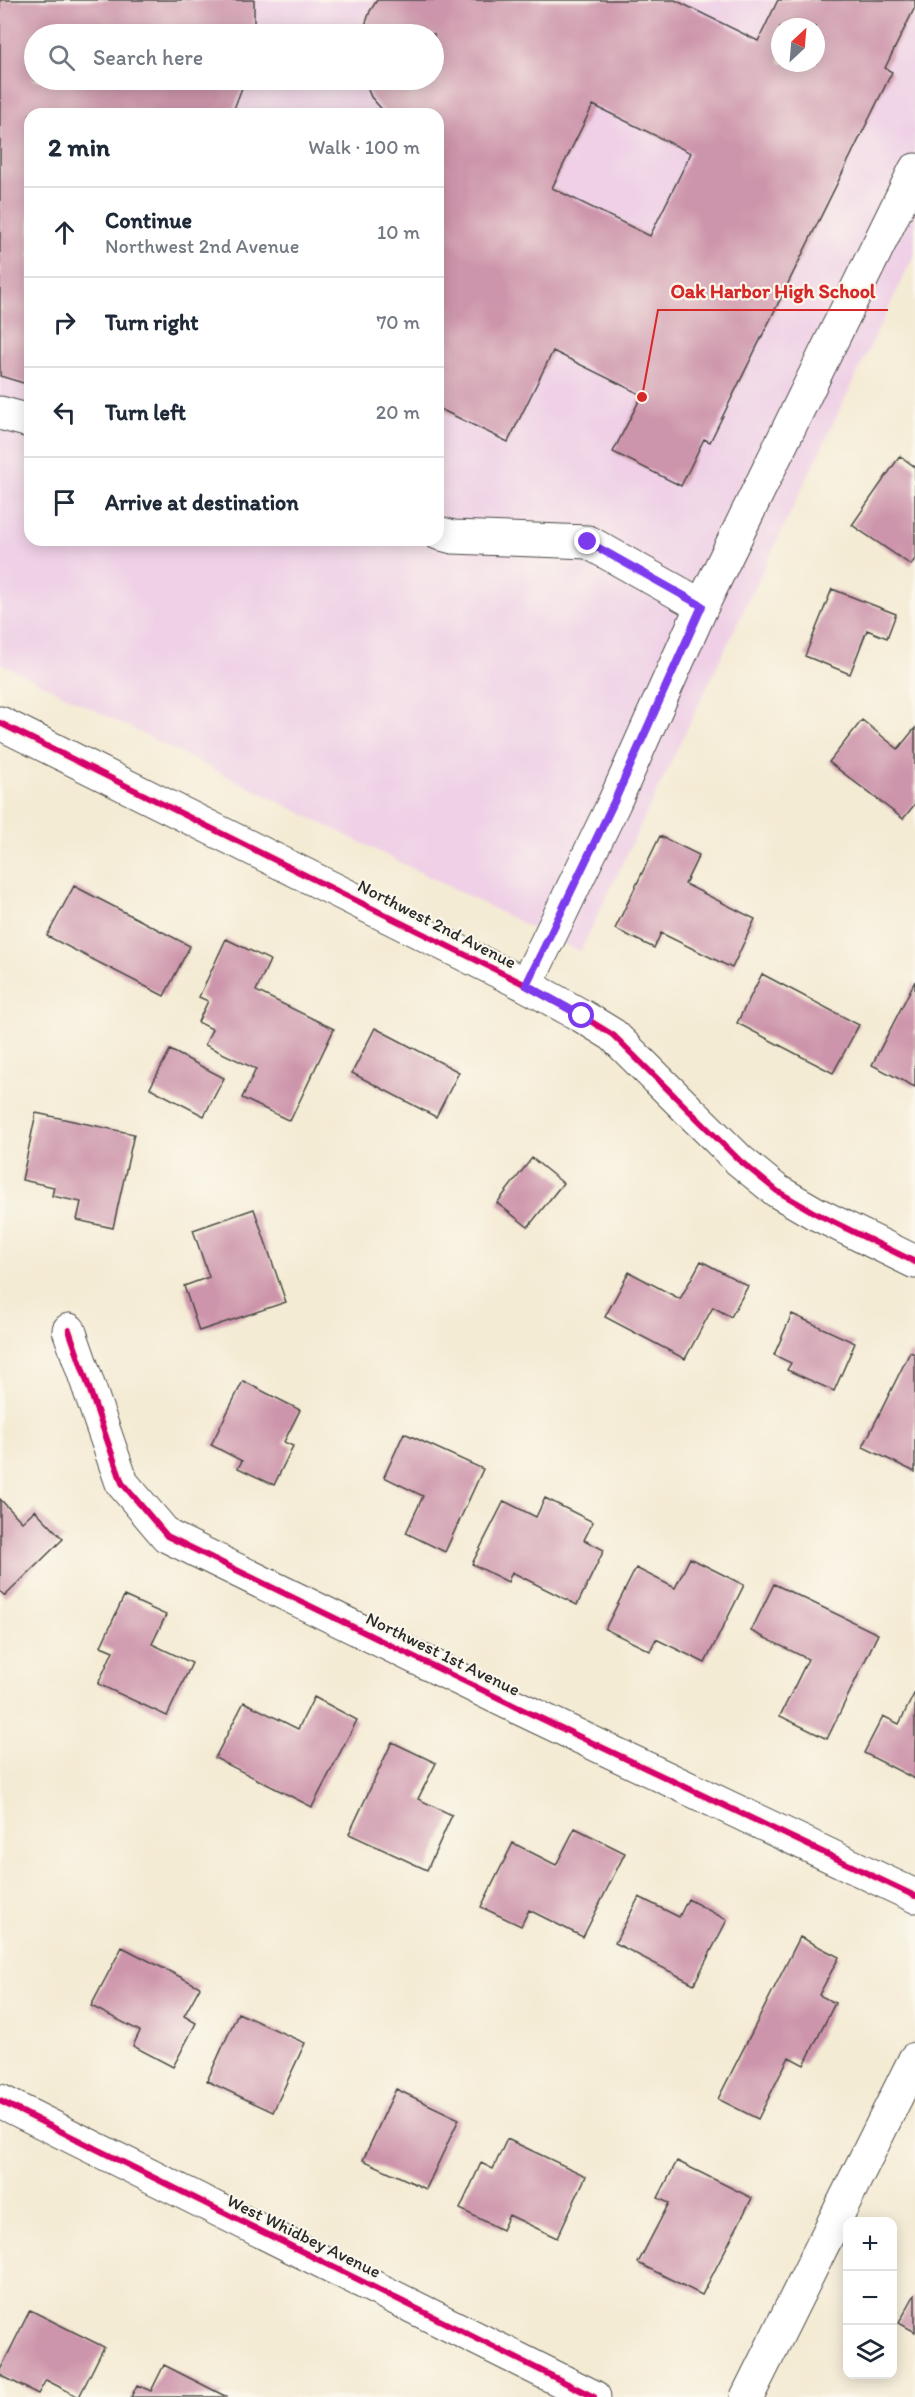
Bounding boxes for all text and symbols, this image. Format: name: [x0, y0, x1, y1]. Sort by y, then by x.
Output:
north arrow: [771, 18, 825, 72]
search box: [24, 24, 444, 90]
icon: search: [45, 41, 78, 74]
text: Search here: [93, 44, 203, 71]
text: 2 min: [48, 131, 110, 163]
text: Walk · 100 m: [308, 135, 420, 159]
text: Continue: [105, 207, 192, 234]
icon: ahead: [48, 216, 81, 249]
text: 10 m: [377, 220, 420, 244]
text: Northwest 2nd Avenue: [105, 234, 299, 258]
callout: Oak Harbor High School: [658, 272, 888, 310]
text: Oak Harbor High School: [670, 279, 876, 304]
icon: right: [48, 306, 81, 339]
text: Turn right: [105, 309, 199, 336]
text: 70 m: [376, 310, 420, 334]
icon: left: [48, 396, 81, 429]
text: Turn left: [105, 399, 186, 426]
text: 20 m: [376, 400, 420, 424]
icon: arrive: [48, 486, 81, 519]
text: Arrive at destination: [105, 489, 299, 516]
route end: [574, 528, 600, 554]
street label: Northwest 2nd Avenue: [354, 874, 520, 974]
route start: [568, 1002, 594, 1028]
street label: Northwest 1st Avenue: [362, 1607, 524, 1701]
street label: West Whidbey Avenue: [223, 2189, 385, 2283]
map controls: [843, 2217, 897, 2379]
button: +: [843, 2217, 897, 2271]
button: −: [843, 2271, 897, 2325]
button: layers: [843, 2325, 897, 2379]

